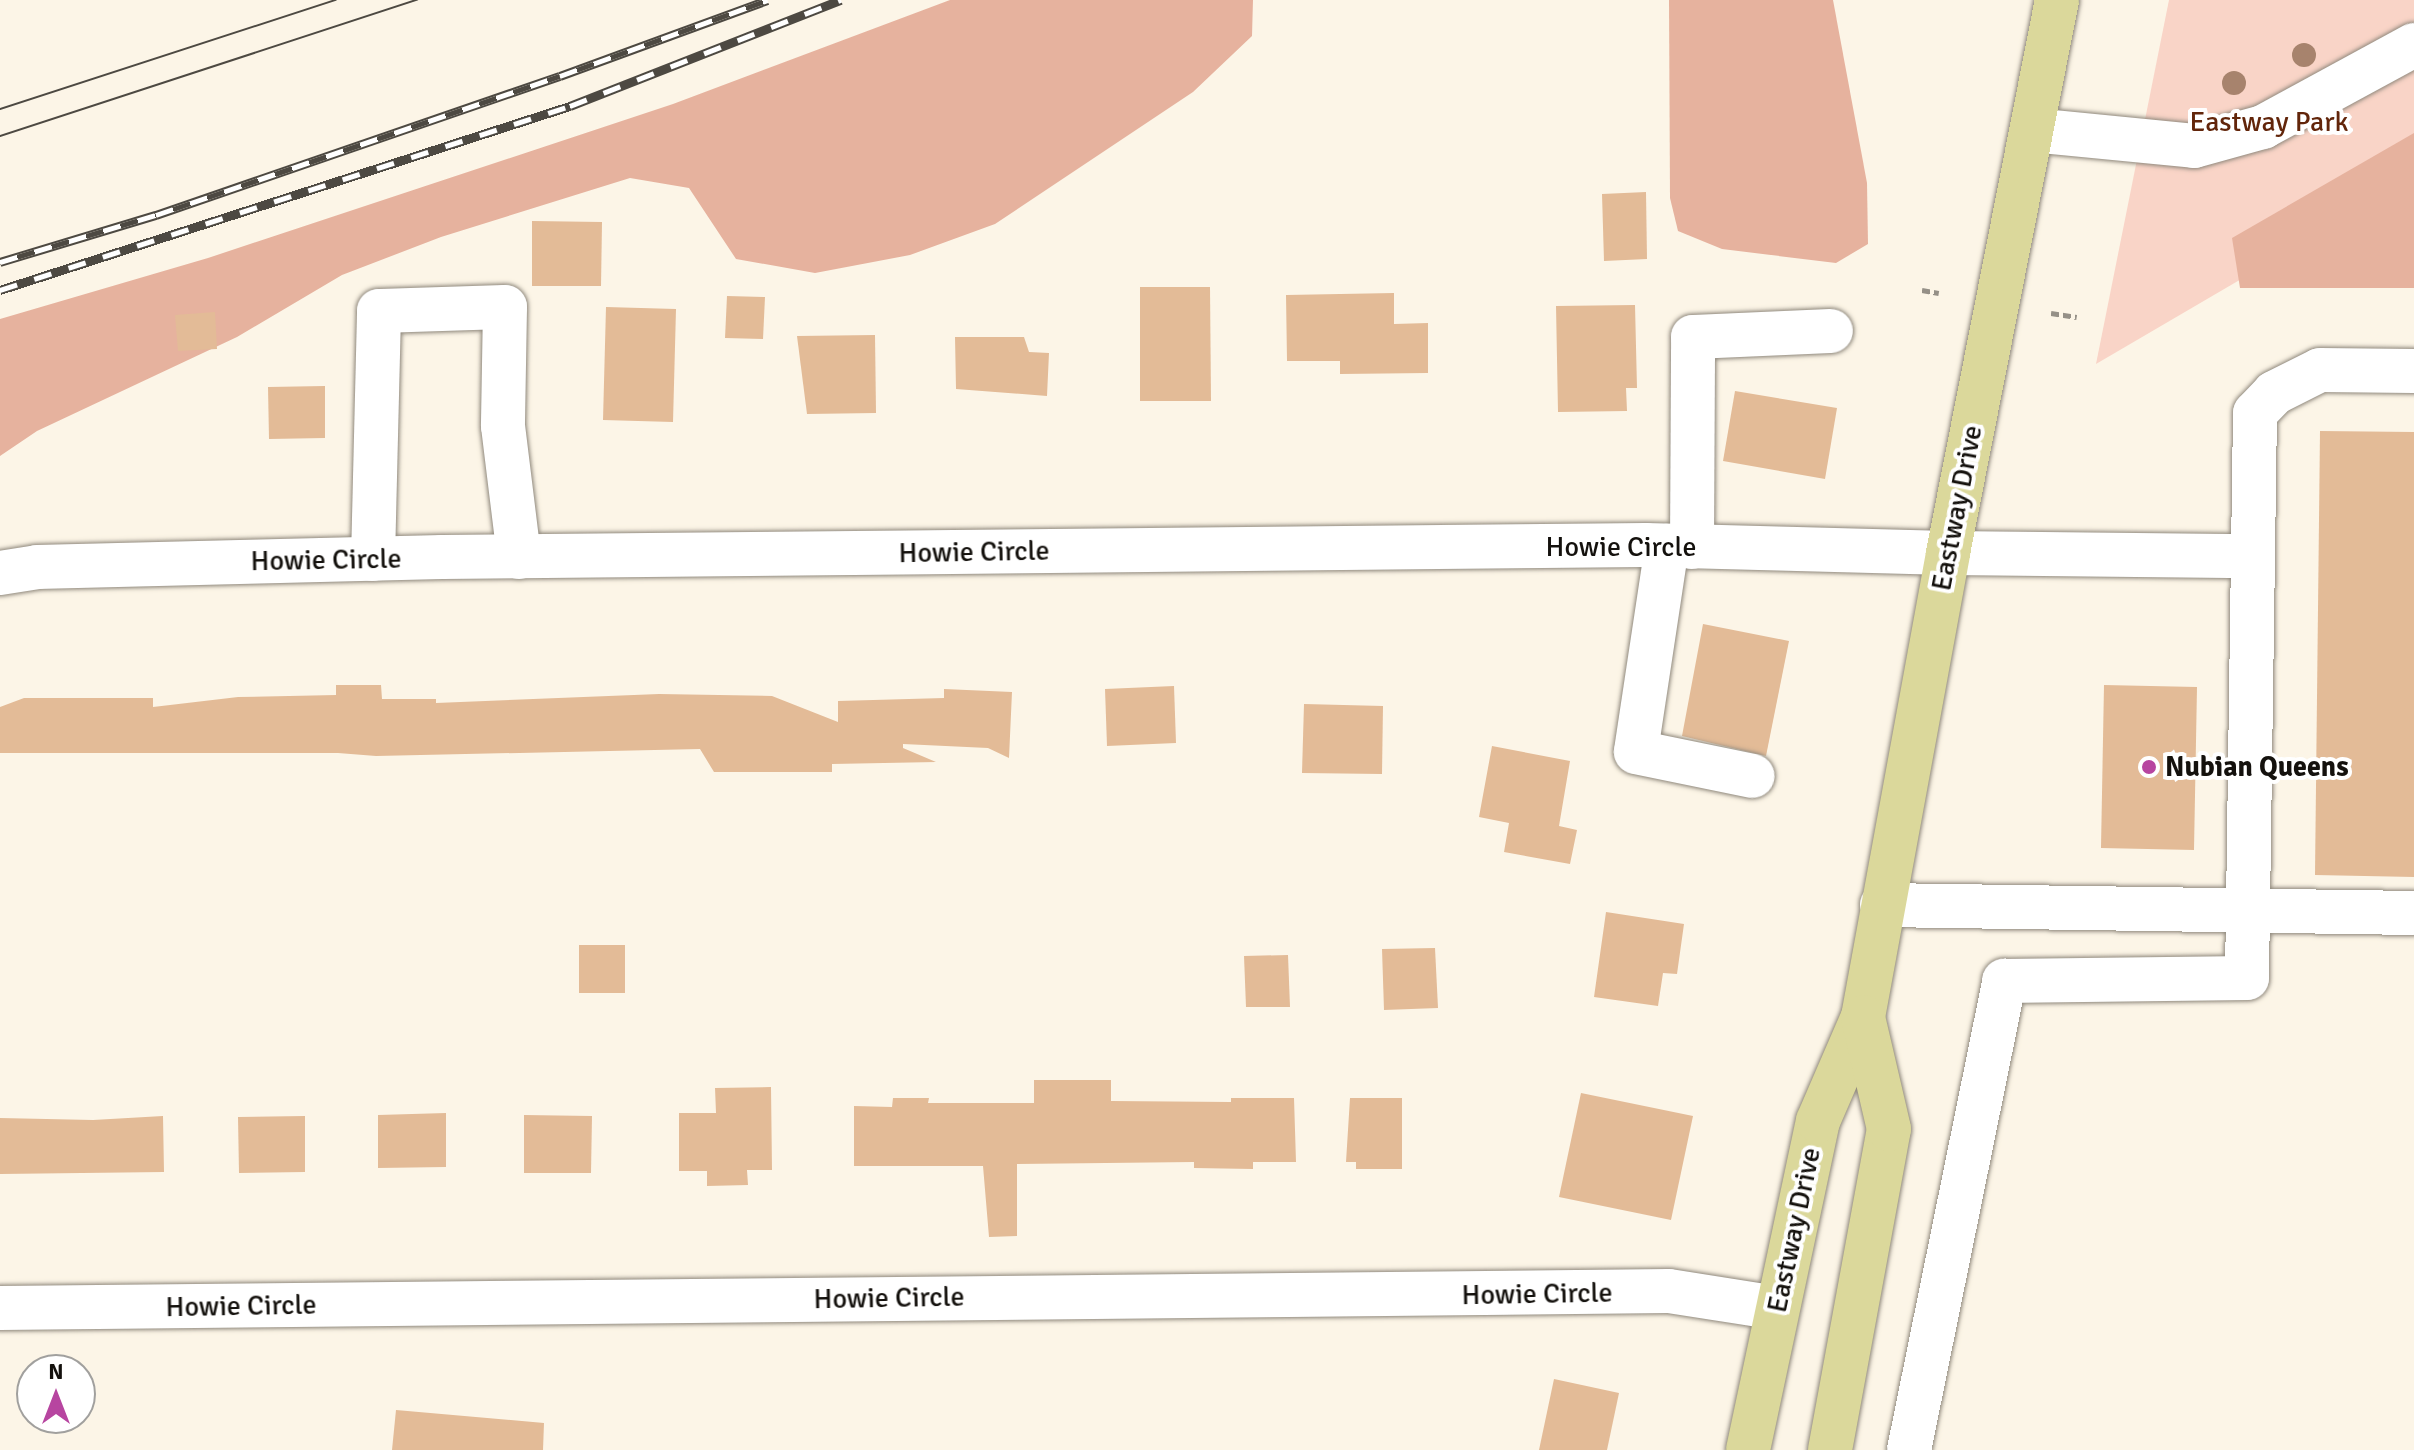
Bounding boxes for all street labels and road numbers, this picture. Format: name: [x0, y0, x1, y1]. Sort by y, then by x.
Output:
street label: Eastway Drive: [1925, 422, 1989, 594]
street label: Howie Circle: [1546, 530, 1696, 564]
street label: Howie Circle: [898, 534, 1050, 570]
street label: Howie Circle: [250, 542, 402, 578]
street label: Eastway Drive: [1760, 1144, 1828, 1316]
street label: Howie Circle: [1461, 1276, 1613, 1312]
street label: Howie Circle: [813, 1280, 965, 1316]
street label: Howie Circle: [165, 1288, 317, 1324]

